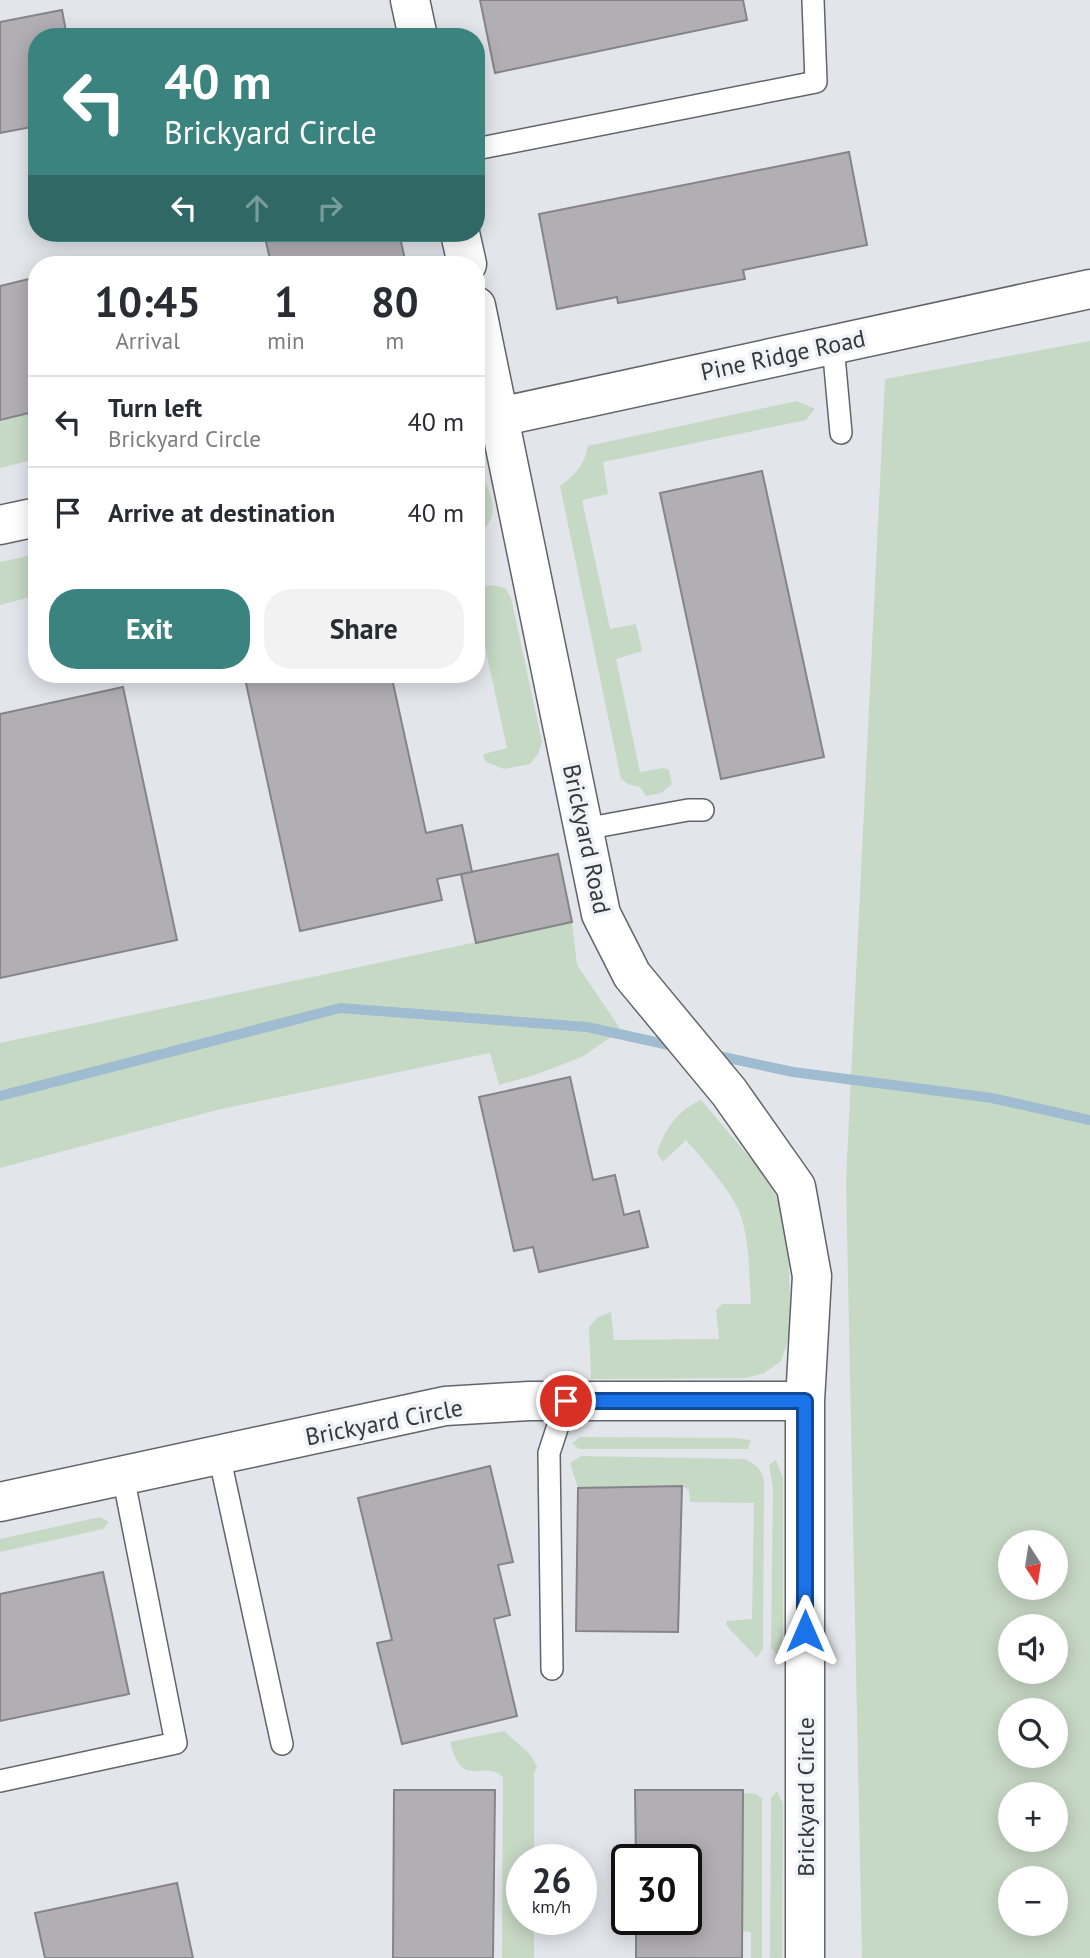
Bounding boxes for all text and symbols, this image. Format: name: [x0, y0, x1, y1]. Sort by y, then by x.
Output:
text: 40 m: [164, 49, 271, 113]
icon: left: [49, 56, 140, 147]
text: Brickyard Circle: [164, 111, 377, 153]
icon: left: [165, 189, 203, 227]
icon: ahead: [238, 189, 276, 227]
icon: right: [311, 189, 349, 227]
text: 10:45: [94, 274, 201, 329]
text: 1: [274, 274, 298, 329]
text: 80: [371, 274, 419, 329]
street label: Pine Ridge Road: [698, 322, 868, 388]
text: Arrival: [115, 326, 180, 355]
text: min: [267, 326, 305, 355]
text: m: [385, 326, 404, 355]
text: Turn left: [108, 391, 202, 424]
icon: left: [49, 403, 87, 441]
text: 40 m: [408, 405, 464, 438]
text: Brickyard Circle: [108, 424, 261, 453]
icon: arrive: [49, 494, 87, 532]
text: Arrive at destination: [108, 496, 335, 529]
text: 40 m: [408, 496, 464, 529]
button: Exit: [49, 589, 250, 669]
button: Share: [264, 589, 464, 669]
street label: Brickyard Road: [556, 761, 618, 917]
pin: [536, 1371, 596, 1431]
icon: arrive: [547, 1382, 585, 1420]
street label: Brickyard Circle: [303, 1392, 465, 1452]
north arrow: [998, 1530, 1068, 1600]
map controls: [998, 1530, 1068, 1936]
position arrow: [768, 1594, 842, 1668]
button: sound: [998, 1614, 1068, 1684]
button: search: [998, 1698, 1068, 1768]
street label: Brickyard Circle: [790, 1717, 821, 1877]
button: +: [998, 1782, 1068, 1852]
speed limit sign: 30: [611, 1844, 702, 1935]
text: 26: [532, 1857, 571, 1903]
button: −: [998, 1866, 1068, 1936]
text: km/h: [532, 1895, 571, 1918]

